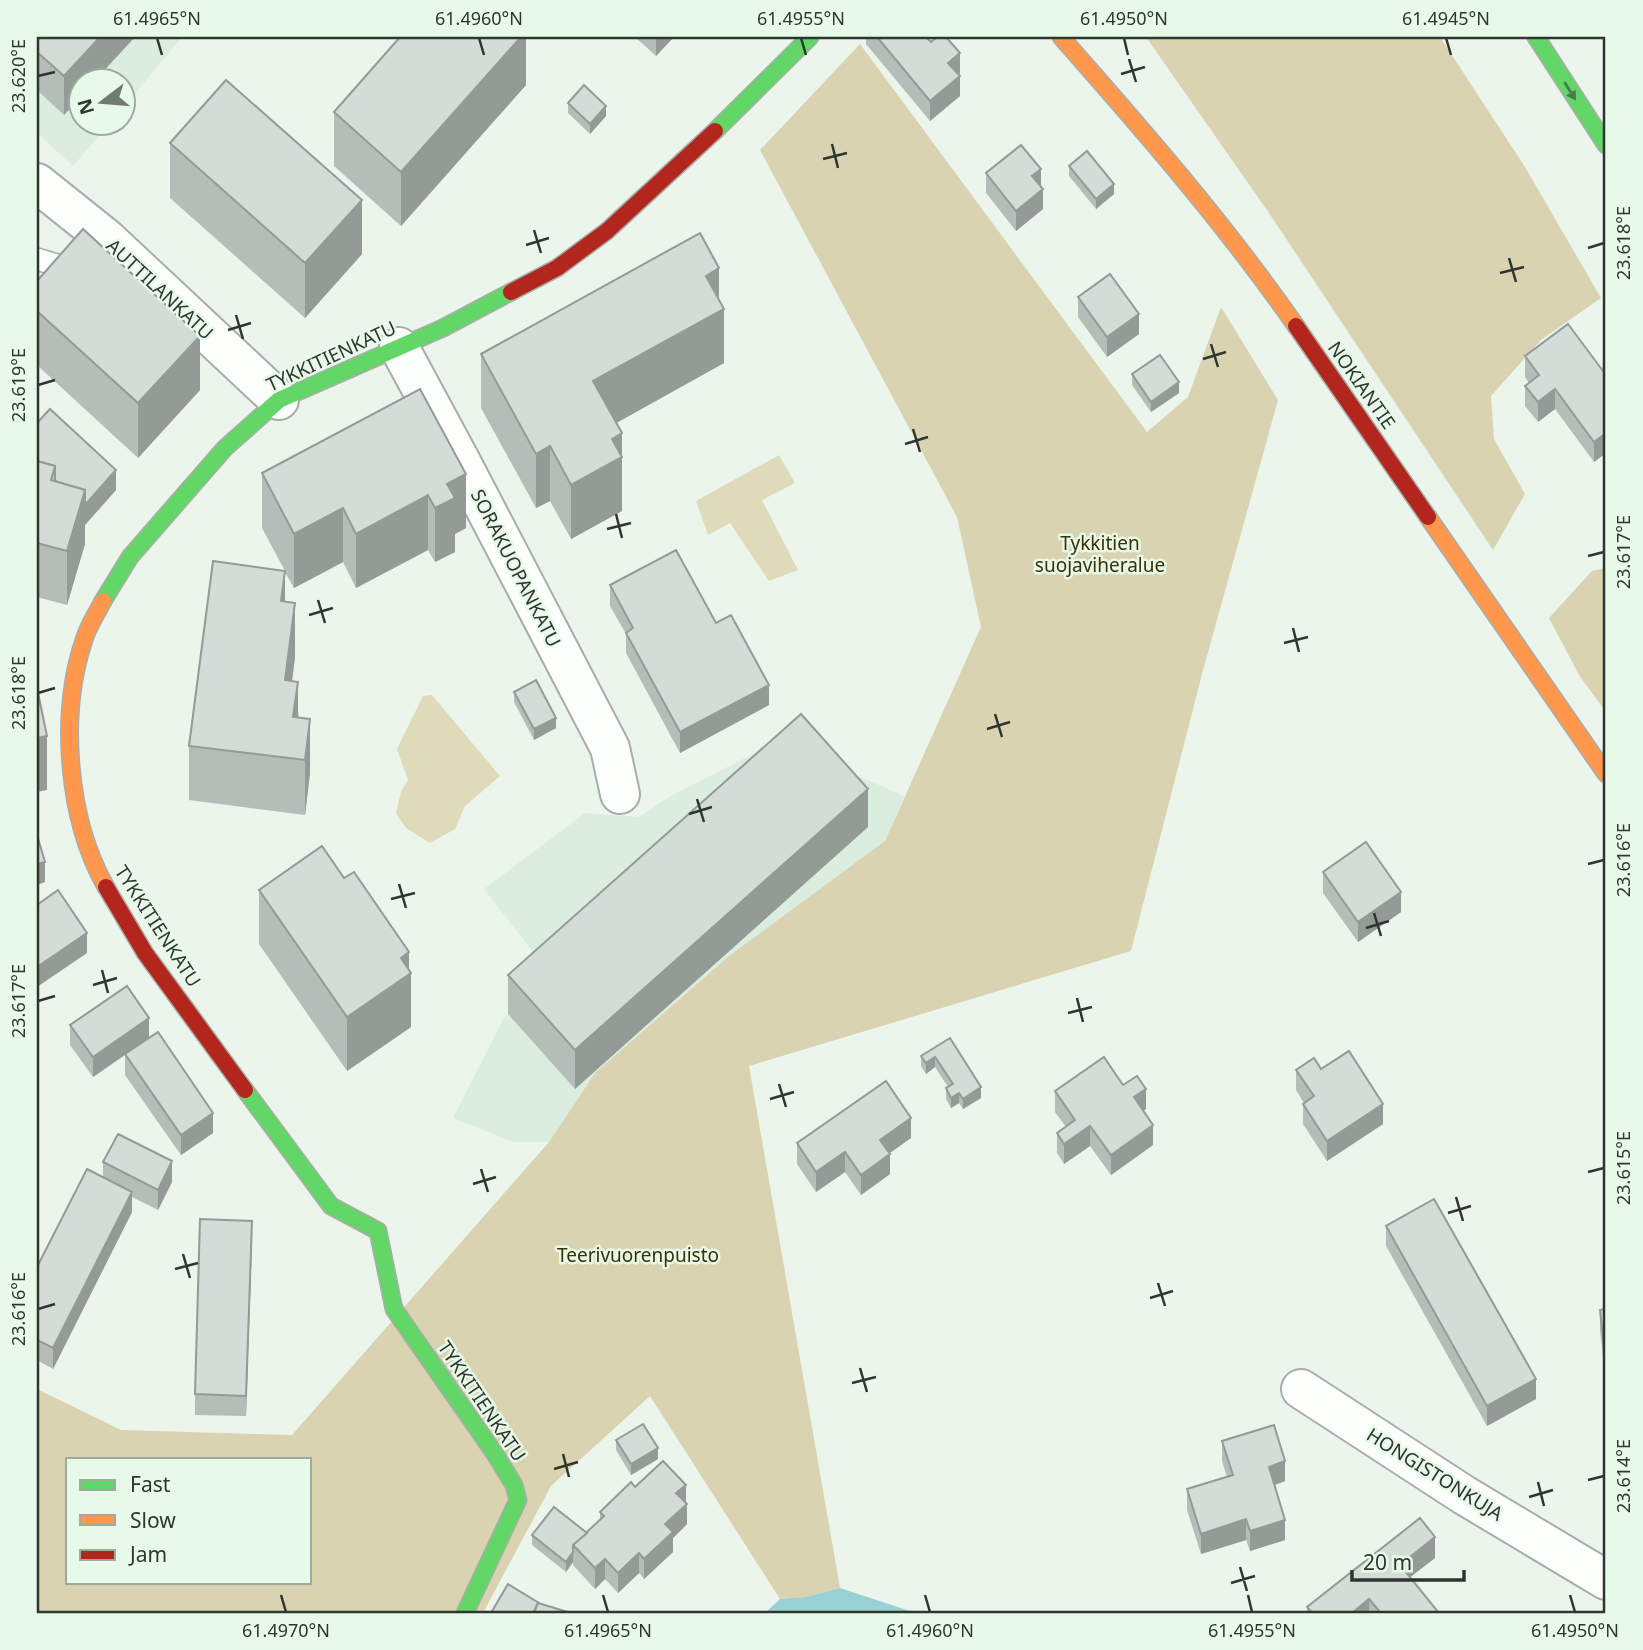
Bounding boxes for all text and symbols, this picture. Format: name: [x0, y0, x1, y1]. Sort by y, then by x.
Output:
text: 61.4965°N: [113, 6, 201, 30]
text: 61.4960°N: [435, 6, 523, 30]
text: 61.4955°N: [757, 6, 845, 30]
text: 61.4950°N: [1080, 6, 1168, 30]
text: 61.4945°N: [1402, 6, 1490, 30]
text: 23.620°E: [6, 39, 30, 113]
north arrow: [66, 66, 136, 136]
one-way arrow: [1564, 82, 1577, 101]
text: N: [71, 96, 100, 118]
text: 23.618°E: [1611, 206, 1635, 280]
street label: AUTTILANKATU: [101, 233, 219, 345]
street label: TYKKITIENKATU: [262, 315, 400, 397]
street label: NOKIANTIE: [1322, 336, 1402, 434]
text: 23.619°E: [6, 348, 30, 422]
street label: SORAKUOPANKATU: [465, 485, 567, 651]
text: 23.617°E: [1611, 515, 1635, 589]
park label: Tykkitien suojaviheralue: [1035, 530, 1165, 578]
text: 23.618°E: [6, 656, 30, 730]
text: 23.616°E: [1611, 823, 1635, 897]
street label: TYKKITIENKATU: [109, 860, 207, 992]
text: 23.617°E: [6, 964, 30, 1038]
text: 23.615°E: [1611, 1131, 1635, 1205]
park label: Teerivuorenpuisto: [557, 1242, 719, 1268]
text: 23.616°E: [6, 1272, 30, 1346]
street label: TYKKITIENKATU: [432, 1336, 532, 1466]
street label: HONGISTONKUJA: [1362, 1422, 1509, 1527]
text: 23.614°E: [1611, 1439, 1635, 1513]
legend: [66, 1458, 312, 1584]
text: Fast: [130, 1470, 171, 1498]
text: Slow: [130, 1506, 176, 1534]
scale bar: [1352, 1538, 1464, 1582]
text: Jam: [128, 1540, 167, 1568]
text: 20 m: [1363, 1548, 1412, 1576]
text: 61.4970°N: [242, 1618, 330, 1642]
text: 61.4965°N: [564, 1618, 652, 1642]
text: 61.4960°N: [886, 1618, 974, 1642]
text: 61.4955°N: [1208, 1618, 1296, 1642]
text: 61.4950°N: [1531, 1618, 1619, 1642]

